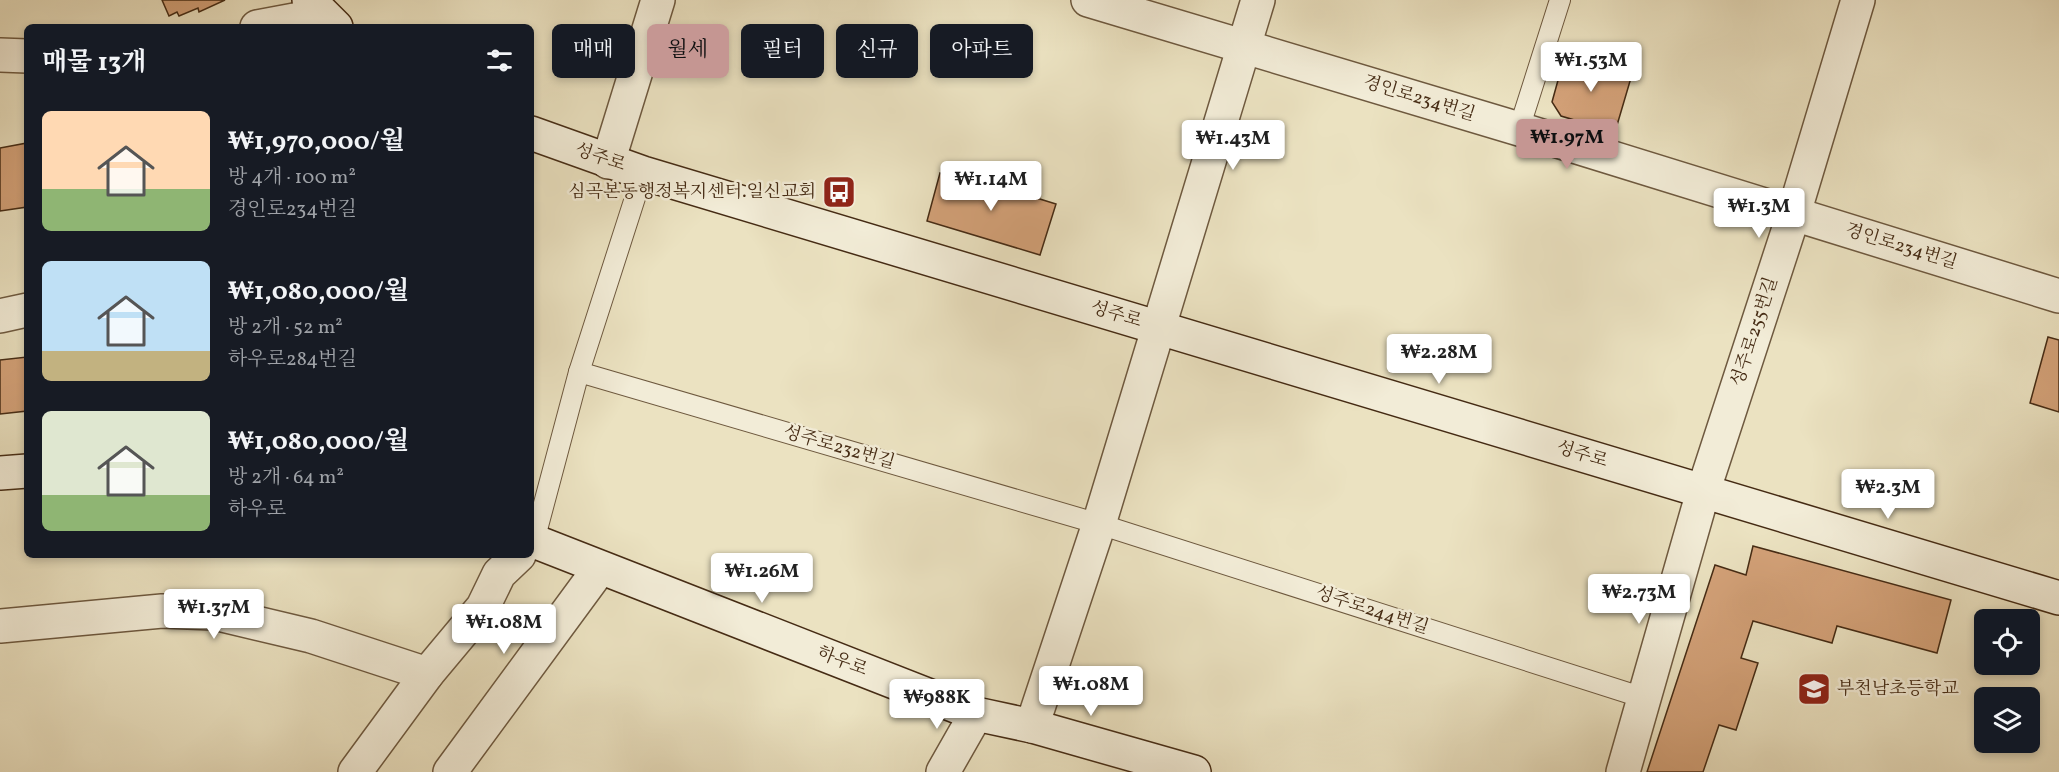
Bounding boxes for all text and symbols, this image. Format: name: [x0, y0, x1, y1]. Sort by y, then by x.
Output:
chip: 매매: [552, 24, 635, 78]
chip: 월세: [647, 24, 729, 78]
chip: 필터: [741, 24, 824, 78]
chip: 신규: [836, 24, 918, 78]
chip: 아파트: [930, 24, 1033, 78]
pin: ₩1.53M: [1542, 42, 1640, 93]
icon: filters: [483, 44, 516, 77]
text: 매물 13개: [42, 45, 146, 81]
text: ₩1.53M: [1555, 47, 1627, 75]
street label: 경인로234번길: [1360, 70, 1478, 128]
pin: ₩1.97M: [1518, 119, 1616, 170]
pin: ₩1.43M: [1184, 120, 1282, 171]
text: ₩1,970,000/월: [228, 124, 405, 160]
text: ₩1.97M: [1530, 124, 1604, 152]
text: ₩1.43M: [1196, 125, 1270, 153]
icon: home: [90, 135, 162, 207]
street label: 성주로: [571, 138, 629, 178]
pin: ₩1.14M: [942, 161, 1040, 212]
text: 방 4개 · 100 m²: [228, 164, 356, 192]
text: ₩1.14M: [954, 166, 1028, 194]
bus stop icon: 심곡본동행정복지센터.일신교회: [821, 174, 857, 210]
place label: 심곡본동행정복지센터.일신교회: [568, 180, 816, 205]
pin: ₩1.3M: [1717, 188, 1801, 239]
text: ₩1.3M: [1728, 193, 1790, 221]
text: 경인로234번길: [228, 196, 357, 224]
street label: 경인로234번길: [1842, 218, 1960, 276]
text: ₩1,080,000/월: [228, 274, 409, 310]
street label: 성주로255번길: [1726, 274, 1784, 390]
icon: home: [90, 285, 162, 357]
street label: 성주로: [1087, 295, 1145, 335]
text: 방 2개 · 52 m²: [228, 314, 343, 342]
pin: ₩2.28M: [1390, 334, 1488, 385]
text: ₩2.28M: [1401, 339, 1477, 367]
text: 하우로284번길: [228, 346, 357, 374]
street label: 성주로232번길: [780, 420, 898, 476]
text: ₩1,080,000/월: [228, 424, 409, 460]
icon: home: [90, 435, 162, 507]
street label: 성주로: [1553, 435, 1611, 475]
text: 방 2개 · 64 m²: [228, 464, 344, 492]
pin: ₩2.3M: [1846, 469, 1930, 520]
text: ₩2.3M: [1855, 474, 1921, 502]
text: 하우로: [228, 496, 286, 524]
pin: ₩1.26M: [713, 553, 811, 604]
text: ₩1.26M: [725, 558, 799, 586]
pin: ₩2.73M: [1590, 574, 1688, 625]
text: ₩2.73M: [1602, 579, 1676, 607]
street label: 성주로244번길: [1312, 581, 1432, 641]
pin: ₩1.37M: [165, 589, 263, 640]
text: ₩1.37M: [178, 594, 250, 622]
pin: ₩1.08M: [455, 604, 553, 655]
text: ₩1.08M: [466, 609, 542, 637]
map controls: [1974, 609, 2040, 753]
button: locate: [1974, 609, 2040, 675]
street label: 하우로: [813, 641, 871, 683]
pin: ₩1.08M: [1042, 666, 1140, 717]
text: ₩1.08M: [1053, 671, 1129, 699]
school or university icon: 부천남초등학교: [1796, 671, 1832, 707]
place label: 부천남초등학교: [1837, 677, 1959, 702]
pin: ₩988K: [895, 679, 979, 730]
text: ₩988K: [903, 684, 971, 712]
button: layers: [1974, 687, 2040, 753]

